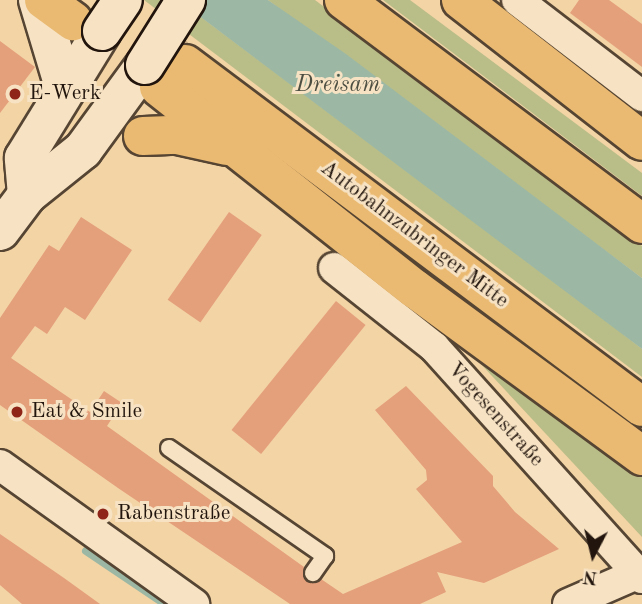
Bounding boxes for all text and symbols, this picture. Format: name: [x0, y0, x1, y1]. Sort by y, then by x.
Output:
water label: Dreisam: [296, 71, 380, 99]
place label: E-Werk: [29, 81, 101, 107]
marker: E-Werk: [7, 86, 23, 102]
street label: Autobahnzubringer Mitte: [315, 156, 513, 314]
street label: Vogesenstraße: [442, 358, 548, 472]
place label: Eat & Smile: [31, 399, 142, 425]
marker: Eat & Smile: [9, 404, 25, 420]
place label: Rabenstraße: [117, 501, 230, 527]
marker: Rabenstraße: [95, 506, 111, 522]
north arrow: [558, 520, 628, 590]
text: N: [582, 566, 599, 587]

